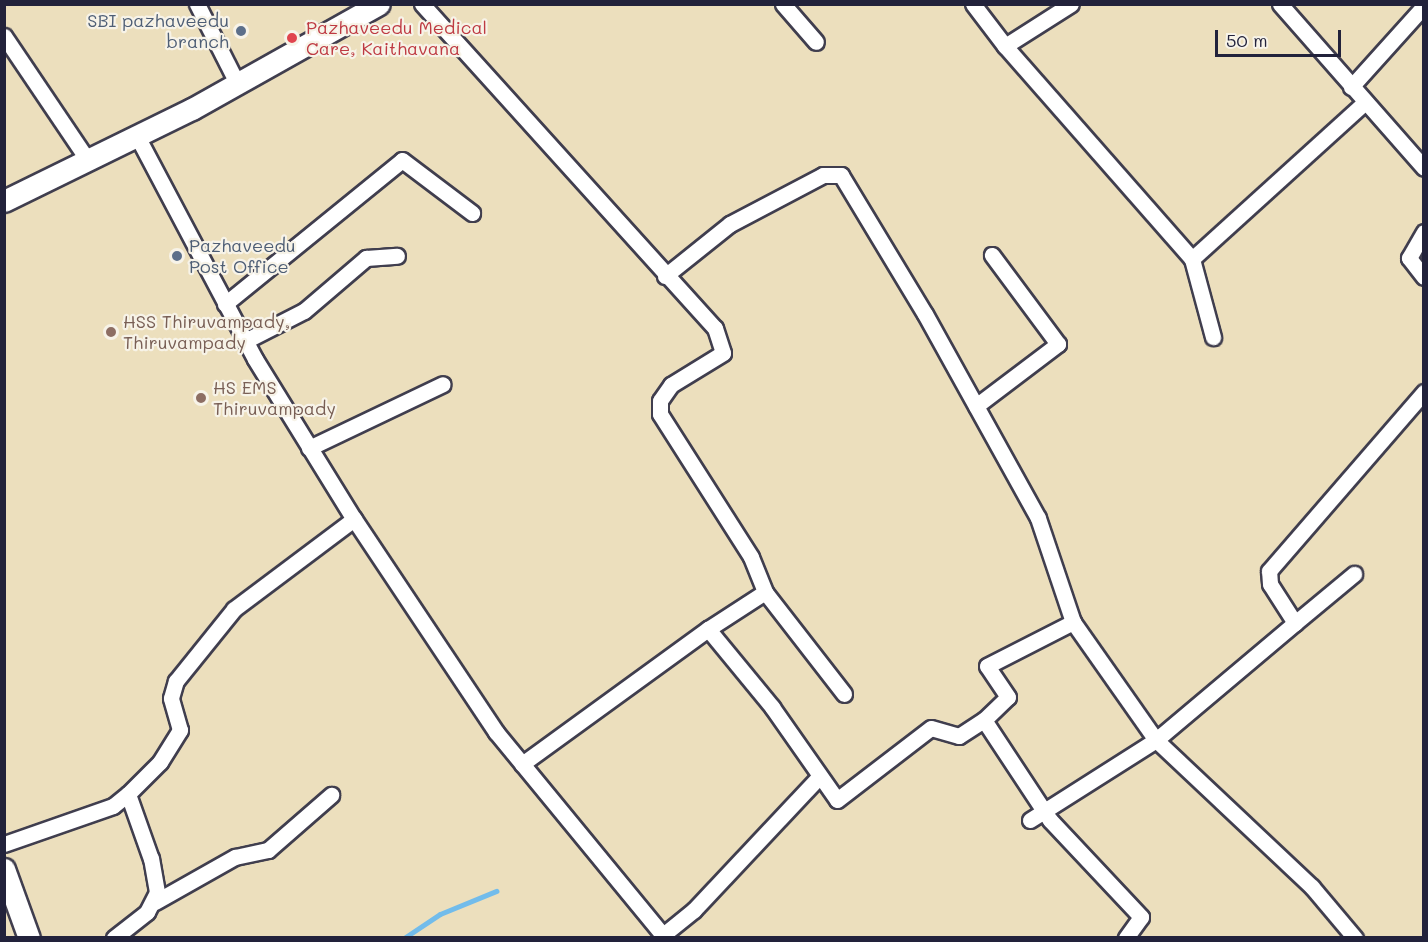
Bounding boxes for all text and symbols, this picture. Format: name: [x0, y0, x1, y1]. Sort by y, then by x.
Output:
place label: SBI pazhaveedu branch: [87, 10, 229, 52]
place label: Pazhaveedu Medical Care, Kaithavana: [306, 17, 487, 60]
scale bar: [1218, 18, 1344, 56]
marker: SBI pazhaveedu branch: [234, 24, 248, 38]
text: 50 m: [1226, 28, 1268, 52]
marker: Pazhaveedu Medical Care, Kaithavana: [283, 29, 301, 47]
place label: Pazhaveedu Post Office: [189, 235, 296, 278]
marker: Pazhaveedu Post Office: [170, 249, 184, 263]
place label: HSS Thiruvampady, Thiruvampady: [123, 311, 290, 354]
marker: HSS Thiruvampady, Thiruvampady: [104, 325, 118, 339]
place label: HS EMS Thiruvampady: [213, 377, 336, 420]
marker: HS EMS Thiruvampady: [194, 391, 208, 405]

